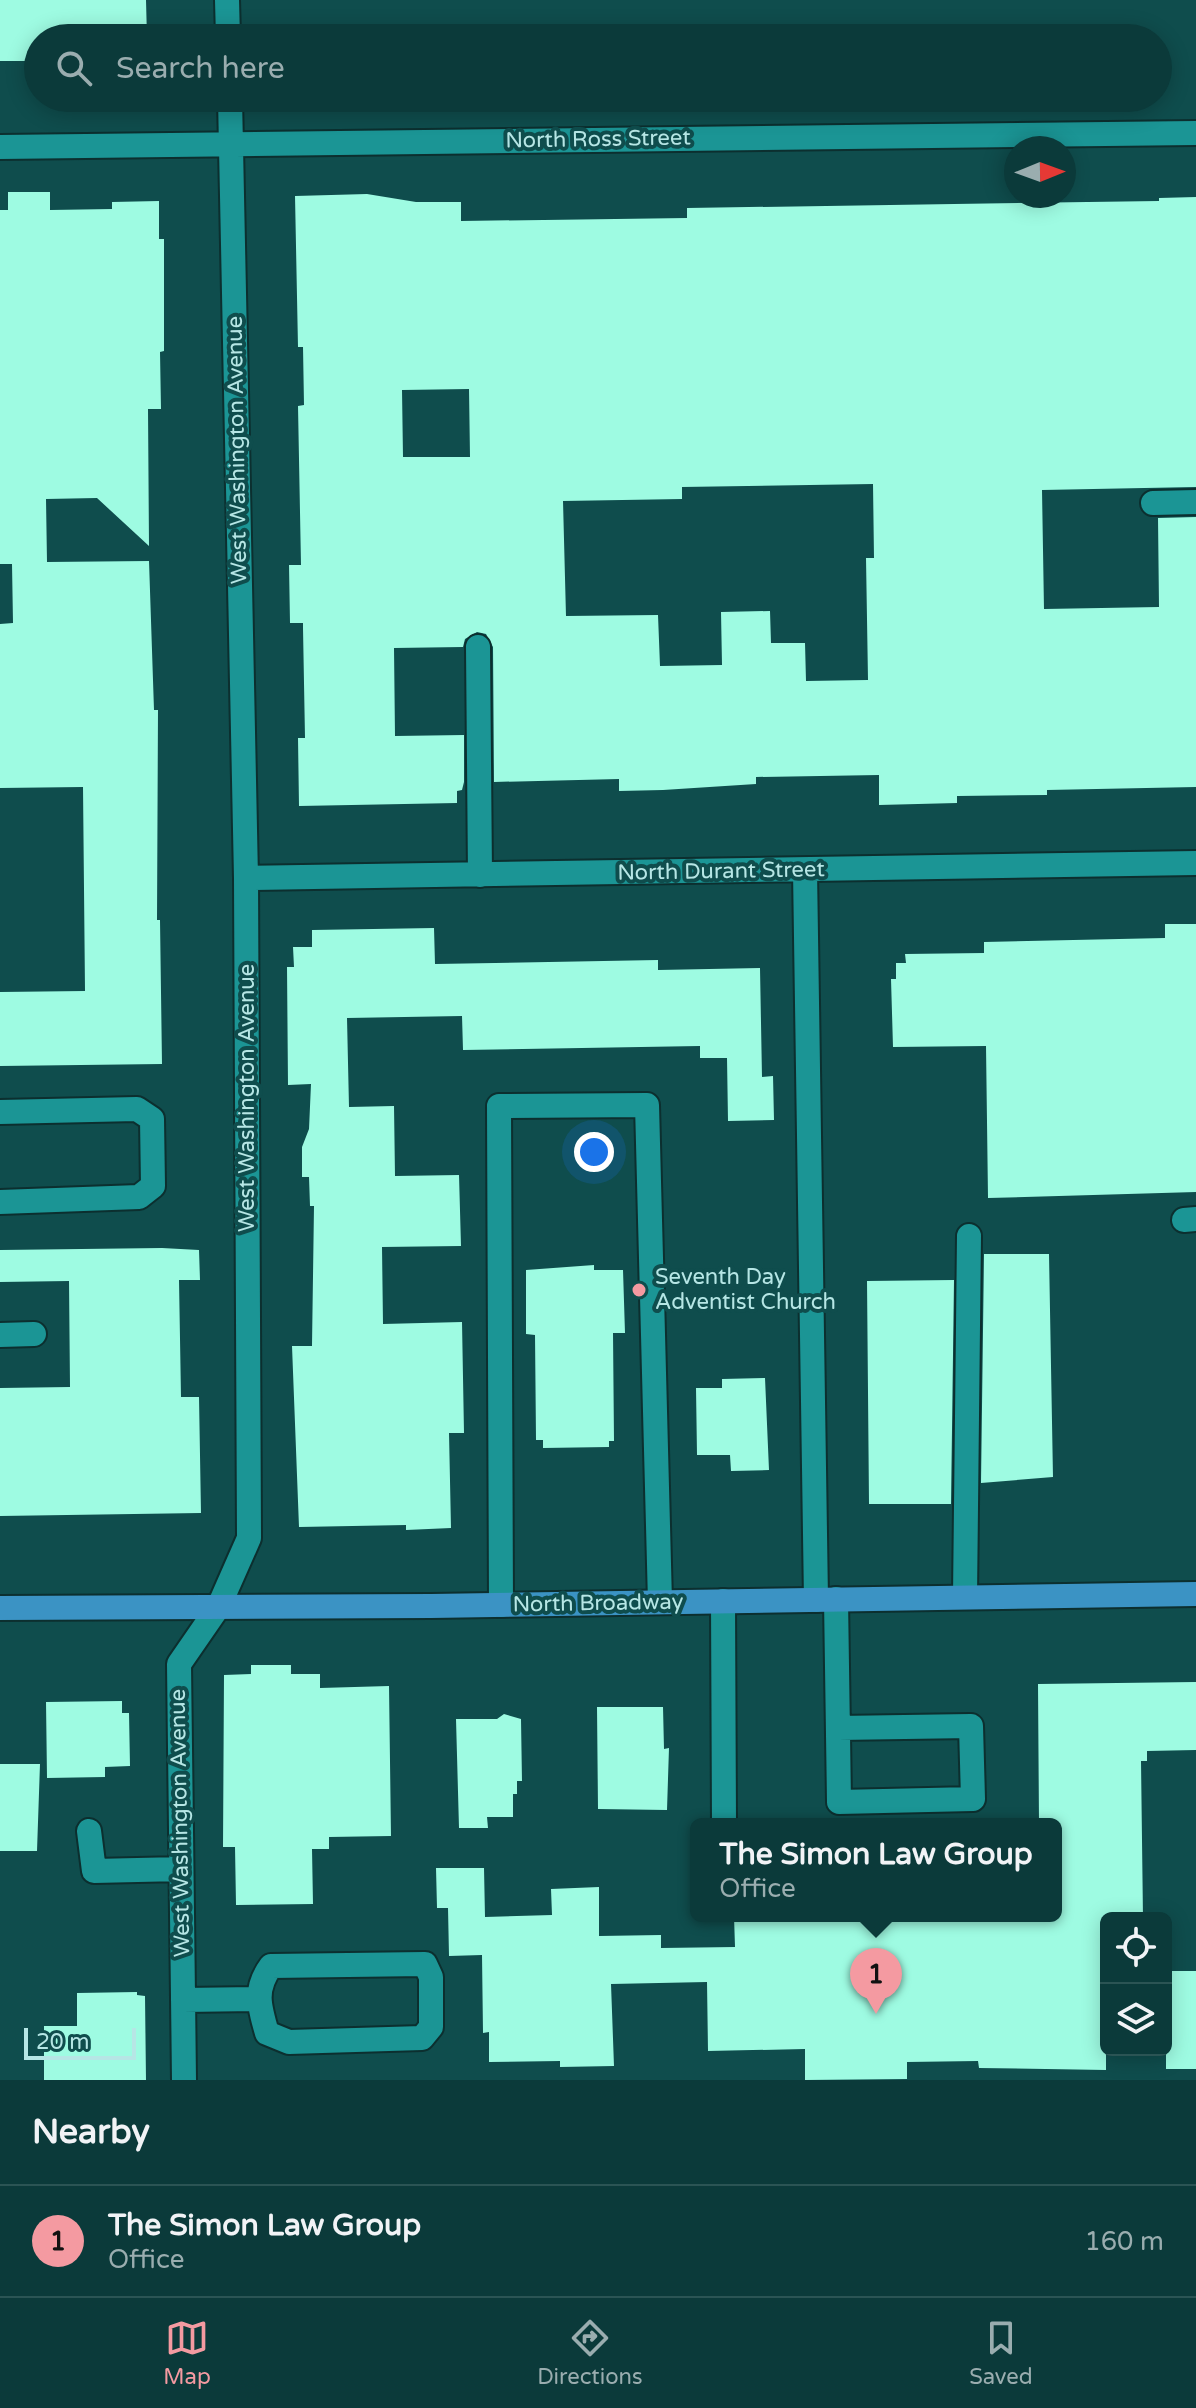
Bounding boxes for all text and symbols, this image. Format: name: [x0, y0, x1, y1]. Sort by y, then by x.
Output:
search box: [24, 24, 1172, 112]
icon: search: [52, 46, 96, 90]
text: Search here: [116, 50, 285, 87]
street label: North Ross Street: [505, 124, 691, 154]
north arrow: [1004, 136, 1076, 208]
street label: West Washington Avenue: [222, 316, 252, 584]
street label: North Durant Street: [617, 856, 825, 886]
street label: West Washington Avenue: [234, 964, 260, 1232]
your location: [574, 1132, 614, 1172]
place label: Seventh Day Adventist Church: [655, 1264, 836, 1315]
marker: Seventh Day Adventist Church: [630, 1281, 648, 1299]
street label: North Broadway: [512, 1589, 684, 1617]
street label: West Washington Avenue: [165, 1689, 195, 1957]
popup: [690, 1818, 1062, 1922]
text: The Simon Law Group: [719, 1836, 1033, 1873]
text: Office: [719, 1873, 796, 1904]
map controls: [1100, 1912, 1172, 2056]
button: locate: [1100, 1912, 1172, 1984]
pin: 1: [850, 1948, 902, 2014]
button: layers: [1100, 1984, 1172, 2056]
scale bar: [24, 2024, 136, 2060]
text: 20 m: [36, 2029, 90, 2055]
text: Nearby: [32, 2112, 150, 2153]
text: The Simon Law Group: [108, 2207, 421, 2244]
text: 1: [50, 2226, 66, 2257]
text: 160 m: [1084, 2226, 1164, 2257]
text: Office: [108, 2244, 184, 2275]
tab: Map: [163, 2316, 211, 2390]
tab: Directions: [537, 2316, 643, 2390]
tab: Saved: [969, 2316, 1033, 2390]

